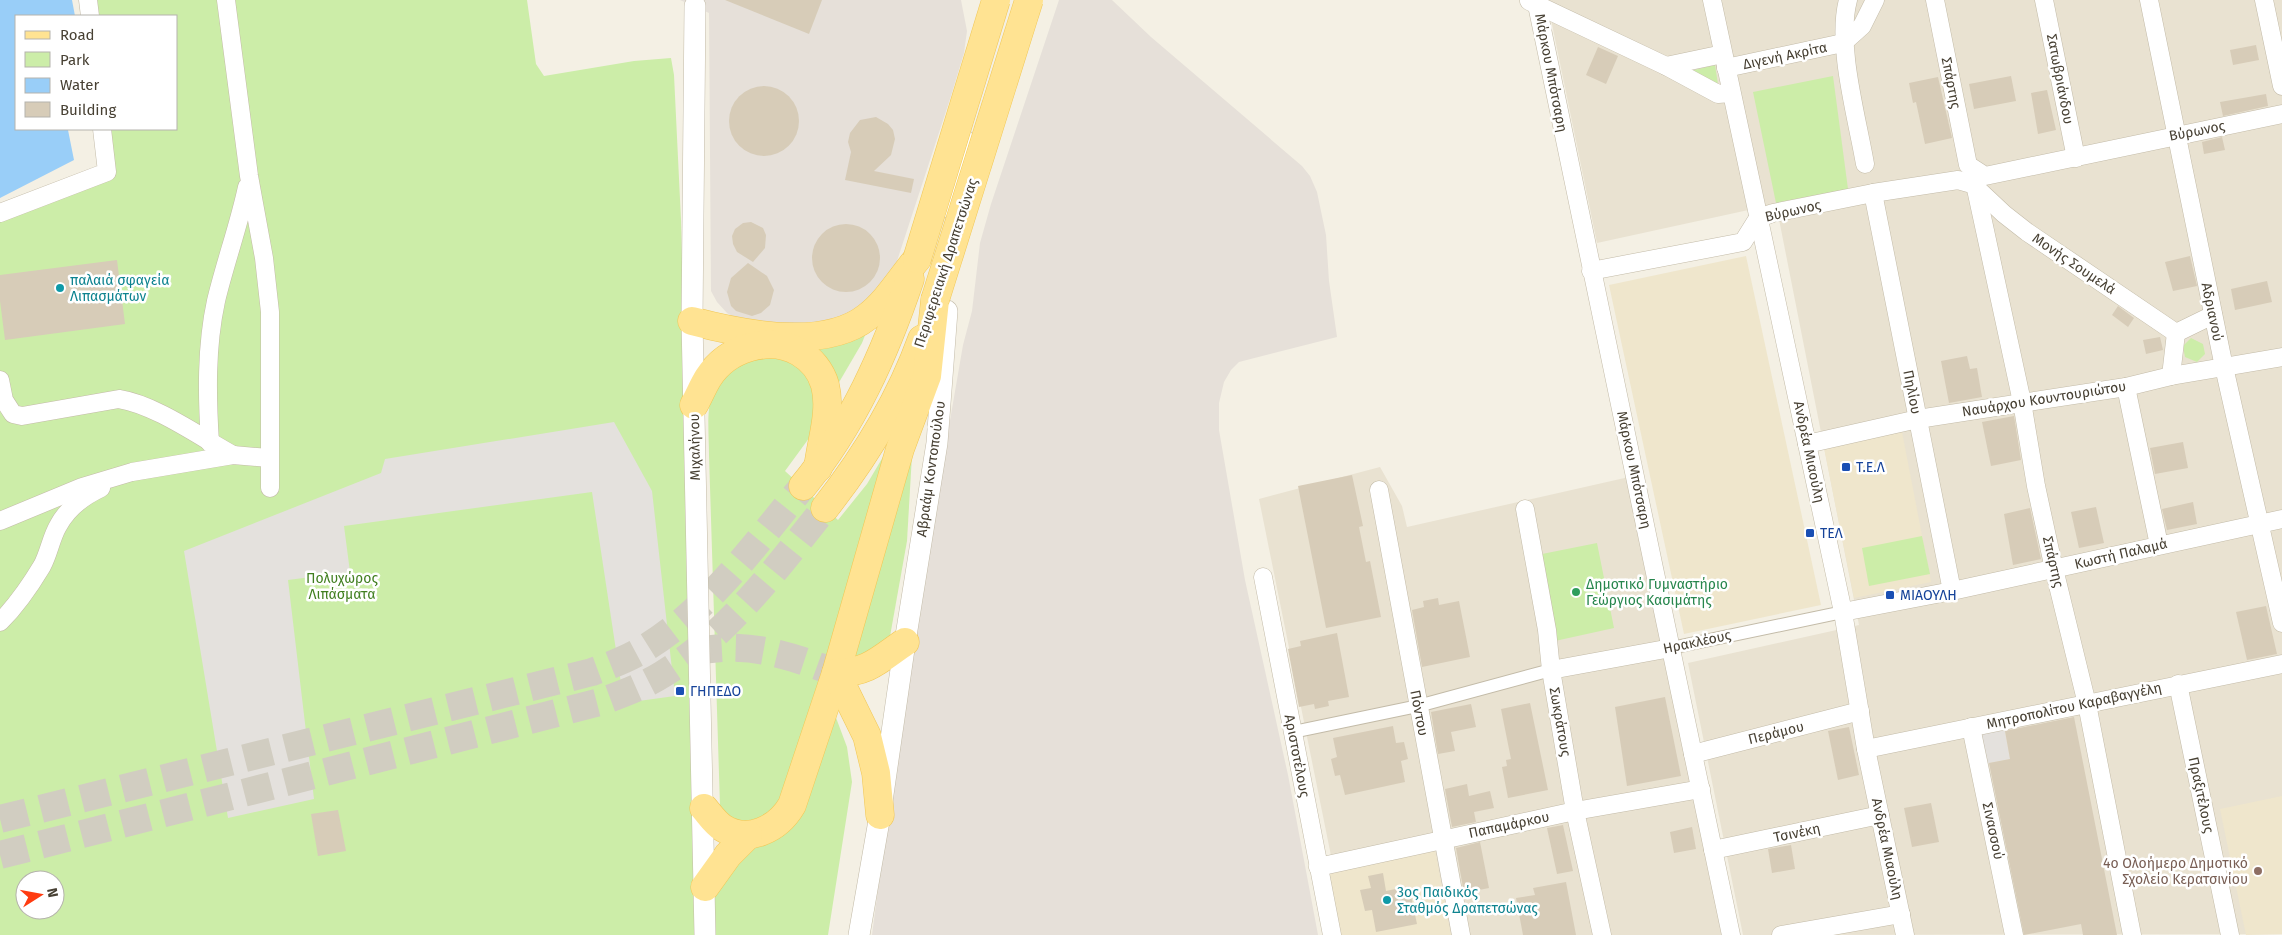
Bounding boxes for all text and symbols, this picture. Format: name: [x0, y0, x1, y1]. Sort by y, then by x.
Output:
street label: Μάρκου Μπότσαρη: [1531, 12, 1571, 134]
legend: [15, 15, 178, 130]
text: Road: [60, 26, 95, 44]
street label: Σατωβριάνδου: [2043, 32, 2077, 126]
street label: Διγενή Ακρίτα: [1741, 39, 1829, 73]
text: Park: [60, 51, 90, 69]
street label: Σπάρτης: [1938, 56, 1964, 111]
text: Water: [60, 76, 99, 94]
text: Building: [60, 101, 116, 119]
street label: Βύρωνος: [2167, 117, 2227, 145]
street label: Περιφερειακή Δραπετσώνας: [911, 176, 982, 350]
street label: Βύρωνος: [1763, 196, 1823, 226]
street label: Μονής Σουμελά: [2029, 230, 2119, 298]
place label: παλαιά σφαγεία Λιπασμάτων: [70, 272, 170, 305]
street label: Αδριανού: [2198, 281, 2226, 343]
marker: παλαιά σφαγεία Λιπασμάτων: [54, 282, 66, 294]
street label: Πηλίου: [1899, 368, 1925, 416]
street label: Ναυάρχου Κουντουριώτου: [1961, 378, 2127, 420]
street label: Αβραάμ Κοντοπούλου: [913, 400, 949, 538]
street label: Ανδρέα Μιαούλη: [1790, 400, 1828, 504]
street label: Μάρκου Μπότσαρη: [1613, 409, 1655, 531]
street label: Μιχαλήνου: [686, 413, 704, 481]
place label: Τ.Ε.Λ: [1856, 459, 1885, 476]
marker: Τ.Ε.Λ: [1840, 461, 1852, 473]
place label: ΤΕΛ: [1820, 525, 1843, 542]
marker: ΤΕΛ: [1804, 527, 1816, 539]
street label: Σπάρτης: [2039, 535, 2067, 590]
street label: Κωστή Παλαμά: [2073, 535, 2169, 573]
park label: Πολυχώρος Λιπάσματα: [306, 570, 378, 603]
place label: Δημοτικό Γυμναστήριο Γεώργιος Κασιμάτης: [1586, 576, 1728, 609]
marker: Δημοτικό Γυμναστήριο Γεώργιος Κασιμάτης: [1570, 586, 1582, 598]
place label: ΜΙΑΟΥΛΗ: [1900, 587, 1957, 604]
marker: ΜΙΑΟΥΛΗ: [1884, 589, 1896, 601]
street label: Ηρακλέους: [1661, 626, 1733, 658]
street label: Μητροπολίτου Καραβαγγέλη: [1985, 679, 2163, 733]
place label: ΓΗΠΕΔΟ: [690, 683, 741, 700]
marker: ΓΗΠΕΔΟ: [674, 685, 686, 697]
street label: Σωκράτους: [1546, 686, 1575, 758]
street label: Πόντου: [1406, 689, 1432, 737]
street label: Αριστοτέλους: [1281, 713, 1313, 799]
street label: Περάμου: [1746, 718, 1806, 748]
street label: Πραξιτέλους: [2185, 755, 2217, 835]
street label: Ανδρέα Μιαούλη: [1868, 797, 1906, 901]
street label: Σινασσού: [1979, 801, 2007, 861]
street label: Παπαμάρκου: [1467, 808, 1551, 842]
street label: Τσινέκη: [1772, 820, 1822, 846]
place label: 4o Ολοήμερο Δημοτικό Σχολείο Κερατσινίου: [2103, 855, 2248, 888]
marker: 4o Ολοήμερο Δημοτικό Σχολείο Κερατσινίου: [2252, 865, 2264, 877]
north arrow: [15, 870, 65, 920]
place label: 3ος Παιδικός Σταθμός Δραπετσώνας: [1397, 884, 1538, 917]
text: N: [43, 886, 62, 899]
marker: 3ος Παιδικός Σταθμός Δραπετσώνας: [1381, 894, 1393, 906]

